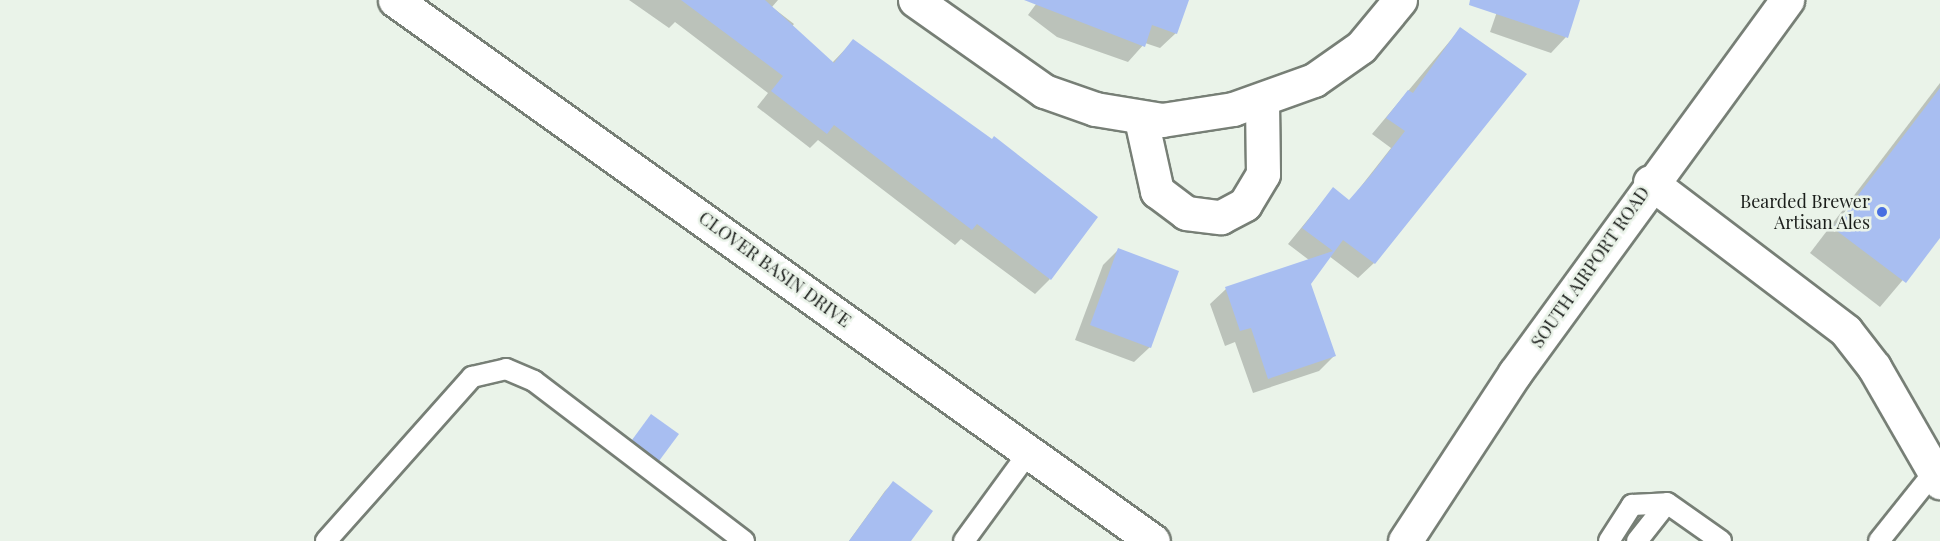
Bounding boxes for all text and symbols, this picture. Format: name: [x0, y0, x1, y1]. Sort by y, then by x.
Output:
street label: SOUTH AIRPORT ROAD: [1526, 182, 1654, 352]
place label: Bearded Brewer Artisan Ales: [1740, 191, 1870, 234]
marker: Bearded Brewer Artisan Ales: [1875, 205, 1889, 219]
street label: CLOVER BASIN DRIVE: [695, 207, 855, 331]

